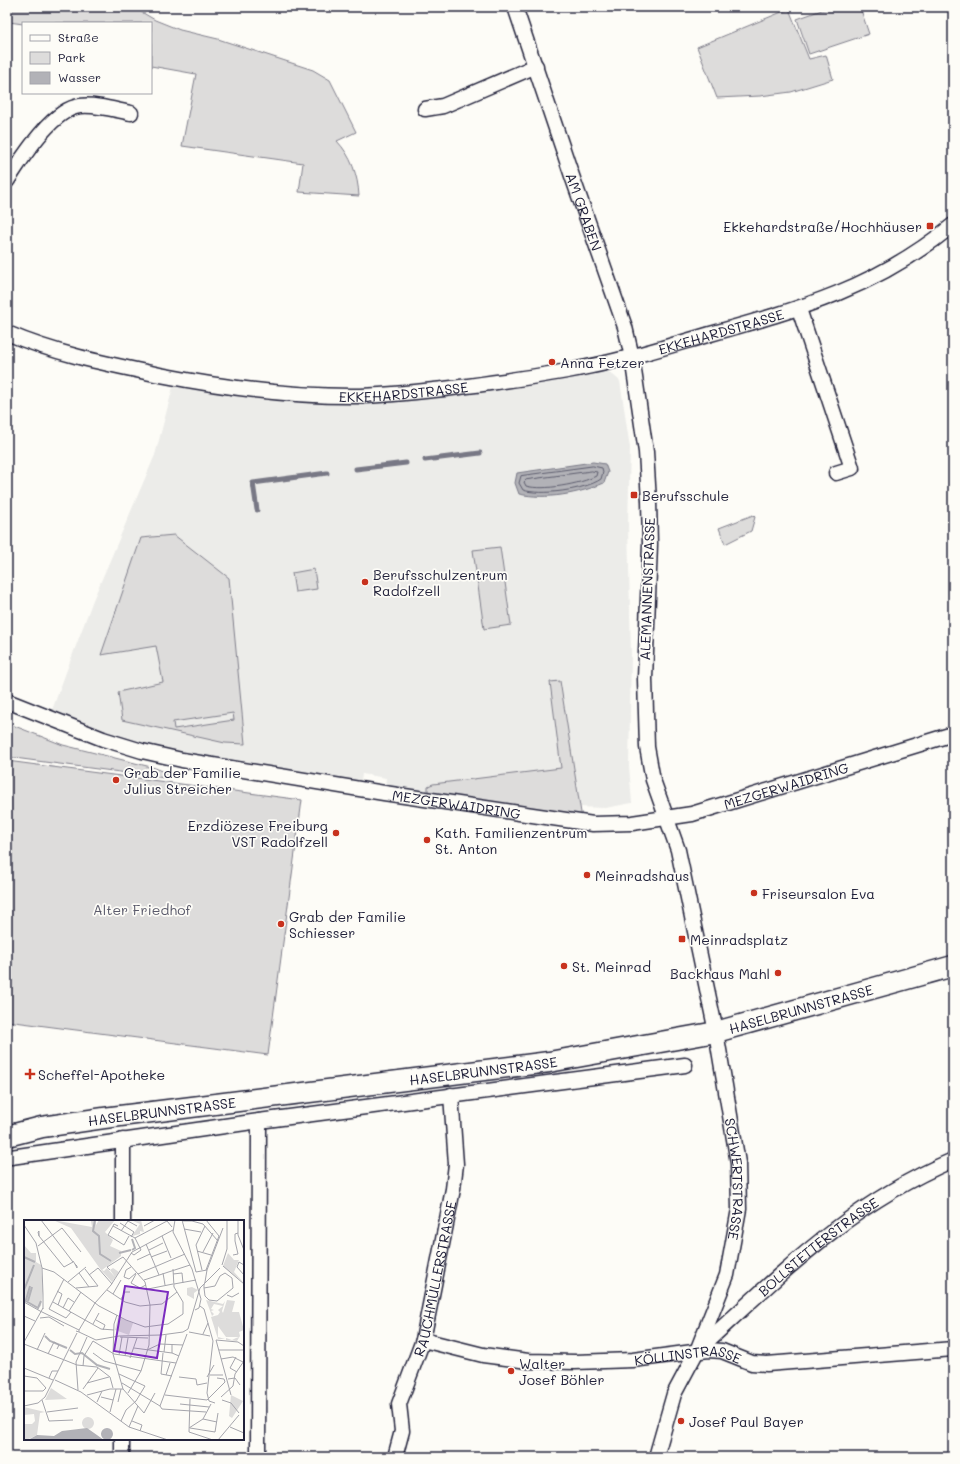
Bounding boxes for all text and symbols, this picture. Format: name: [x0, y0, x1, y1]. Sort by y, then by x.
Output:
legend: [22, 22, 152, 94]
text: Straße: [58, 29, 99, 45]
text: Park: [58, 49, 85, 65]
text: Wasser: [58, 69, 101, 85]
street label: AM GRABEN: [562, 170, 607, 253]
place label: Ekkehardstraße/Hochhäuser: [723, 217, 922, 236]
marker: Ekkehardstraße/Hochhäuser: [925, 221, 935, 231]
street label: EKKEHARDSTRASSE: [656, 304, 786, 358]
place label: Anna Fetzer: [560, 353, 645, 372]
marker: Anna Fetzer: [547, 357, 557, 367]
street label: EKKEHARDSTRASSE: [339, 377, 469, 406]
place label: Berufsschule: [642, 486, 729, 505]
marker: Berufsschule: [629, 490, 639, 500]
street label: ALEMANNENSTRASSE: [635, 517, 659, 661]
place label: Berufsschulzentrum Radolfzell: [373, 565, 508, 600]
marker: Berufsschulzentrum Radolfzell: [360, 577, 370, 587]
street label: MEZGERWAIDRING: [721, 757, 851, 813]
place label: Grab der Familie Julius Streicher: [124, 763, 241, 798]
marker: Grab der Familie Julius Streicher: [111, 775, 121, 785]
street label: MEZGERWAIDRING: [391, 785, 522, 823]
place label: Erzdiözese Freiburg VST Radolfzell: [188, 816, 328, 851]
place label: Kath. Familienzentrum St. Anton: [435, 823, 587, 858]
marker: Erzdiözese Freiburg VST Radolfzell: [331, 828, 341, 838]
marker: Kath. Familienzentrum St. Anton: [422, 835, 432, 845]
place label: Meinradshaus: [595, 866, 689, 885]
marker: Meinradshaus: [582, 870, 592, 880]
place label: Friseursalon Eva: [762, 884, 875, 903]
marker: Friseursalon Eva: [749, 888, 759, 898]
park label: Alter Friedhof: [93, 900, 191, 919]
place label: Grab der Familie Schiesser: [289, 907, 406, 942]
marker: Grab der Familie Schiesser: [276, 919, 286, 929]
place label: Meinradsplatz: [690, 930, 788, 949]
marker: Meinradsplatz: [677, 934, 687, 944]
place label: St. Meinrad: [572, 957, 651, 976]
marker: St. Meinrad: [559, 961, 569, 971]
place label: Backhaus Mahl: [670, 964, 770, 983]
marker: Backhaus Mahl: [773, 968, 783, 978]
street label: HASELBRUNNSTRASSE: [727, 979, 875, 1038]
street label: HASELBRUNNSTRASSE: [408, 1051, 559, 1089]
place label: Scheffel-Apotheke: [38, 1065, 165, 1084]
marker: Scheffel-Apotheke: [25, 1069, 35, 1079]
street label: HASELBRUNNSTRASSE: [87, 1092, 237, 1130]
street label: SCHWERTSTRASSE: [721, 1116, 749, 1242]
street label: BOLLSTETTERSTRASSE: [754, 1192, 882, 1300]
street label: RAUCHMÜLLERSTRASSE: [408, 1199, 460, 1359]
inset map: [24, 1220, 244, 1440]
street label: KÖLLINSTRASSE: [633, 1340, 745, 1369]
place label: Walter Josef Böhler: [519, 1354, 604, 1389]
marker: Walter Josef Böhler: [506, 1366, 516, 1376]
place label: Josef Paul Bayer: [689, 1412, 804, 1431]
marker: Josef Paul Bayer: [676, 1416, 686, 1426]

